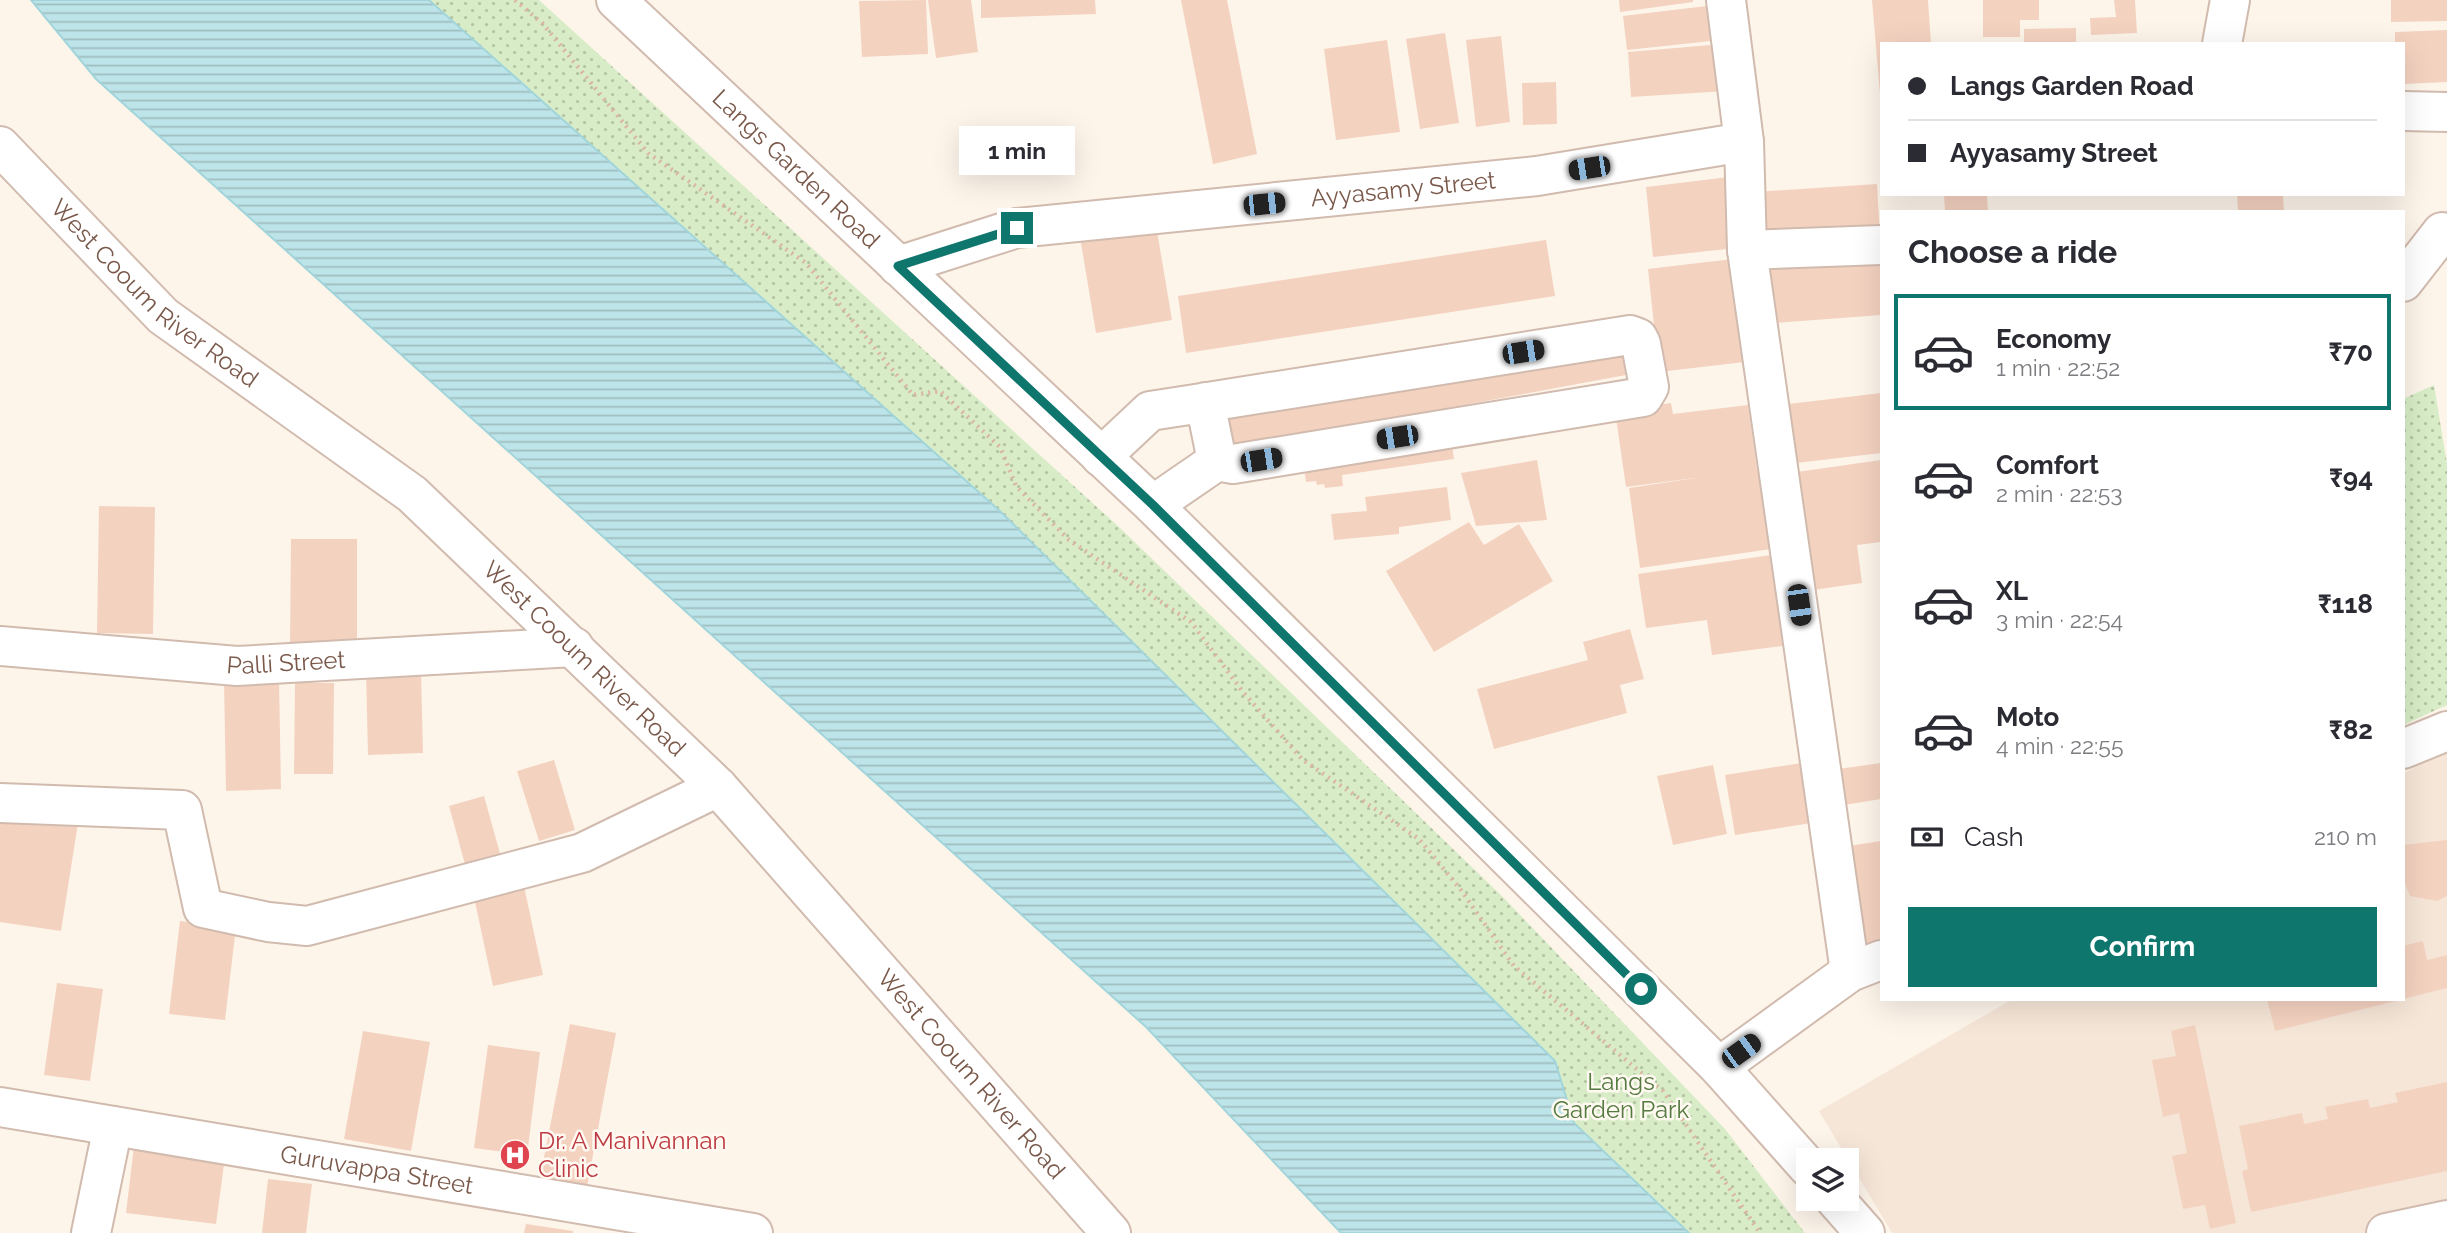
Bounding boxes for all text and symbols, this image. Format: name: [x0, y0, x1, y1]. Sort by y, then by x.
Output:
text: Langs Garden Road: [1950, 71, 2194, 101]
street label: Langs Garden Road: [707, 83, 886, 254]
callout: 1 min: [959, 126, 1075, 176]
text: 1 min: [988, 137, 1046, 164]
text: Ayyasamy Street: [1950, 138, 2158, 168]
car: [1567, 154, 1612, 182]
street label: Ayyasamy Street: [1309, 165, 1497, 213]
car: [1243, 191, 1286, 217]
street label: West Cooum River Road: [45, 193, 264, 393]
route end: [1001, 212, 1033, 244]
text: Choose a ride: [1908, 233, 2117, 270]
icon: car: [1912, 321, 1975, 384]
text: Economy: [1996, 324, 2111, 354]
text: ₹70: [2329, 337, 2373, 367]
car: [1501, 338, 1546, 366]
text: 1 min · 22:52: [1996, 354, 2120, 381]
car: [1375, 423, 1420, 451]
car: [1239, 446, 1284, 474]
icon: car: [1912, 447, 1975, 510]
text: Comfort: [1996, 450, 2099, 480]
text: ₹94: [2329, 463, 2373, 493]
text: 2 min · 22:53: [1996, 480, 2123, 507]
street label: West Cooum River Road: [477, 555, 692, 762]
icon: car: [1912, 573, 1975, 636]
text: XL: [1996, 576, 2028, 606]
car: [1786, 583, 1813, 627]
text: ₹118: [2318, 589, 2373, 619]
text: 3 min · 22:54: [1996, 606, 2123, 633]
street label: Palli Street: [226, 645, 346, 680]
icon: car: [1912, 699, 1975, 762]
text: Moto: [1996, 702, 2059, 732]
text: ₹82: [2329, 715, 2373, 745]
text: 4 min · 22:55: [1996, 732, 2123, 759]
icon: cash: [1908, 818, 1946, 856]
text: Cash: [1964, 822, 2024, 852]
text: 210 m: [2314, 823, 2377, 850]
button: Confirm: [1908, 907, 2377, 987]
street label: West Cooum River Road: [871, 963, 1071, 1185]
route start: [1625, 973, 1657, 1005]
car: [1718, 1030, 1765, 1072]
park label: Langs Garden Park: [1553, 1067, 1690, 1124]
place label: Dr. A Manivannan Clinic: [538, 1126, 727, 1183]
hospital icon: Dr. A Manivannan Clinic: [498, 1138, 532, 1172]
street label: Guruvappa Street: [278, 1139, 475, 1200]
map controls: [1796, 1148, 1859, 1211]
button: layers: [1796, 1148, 1859, 1211]

